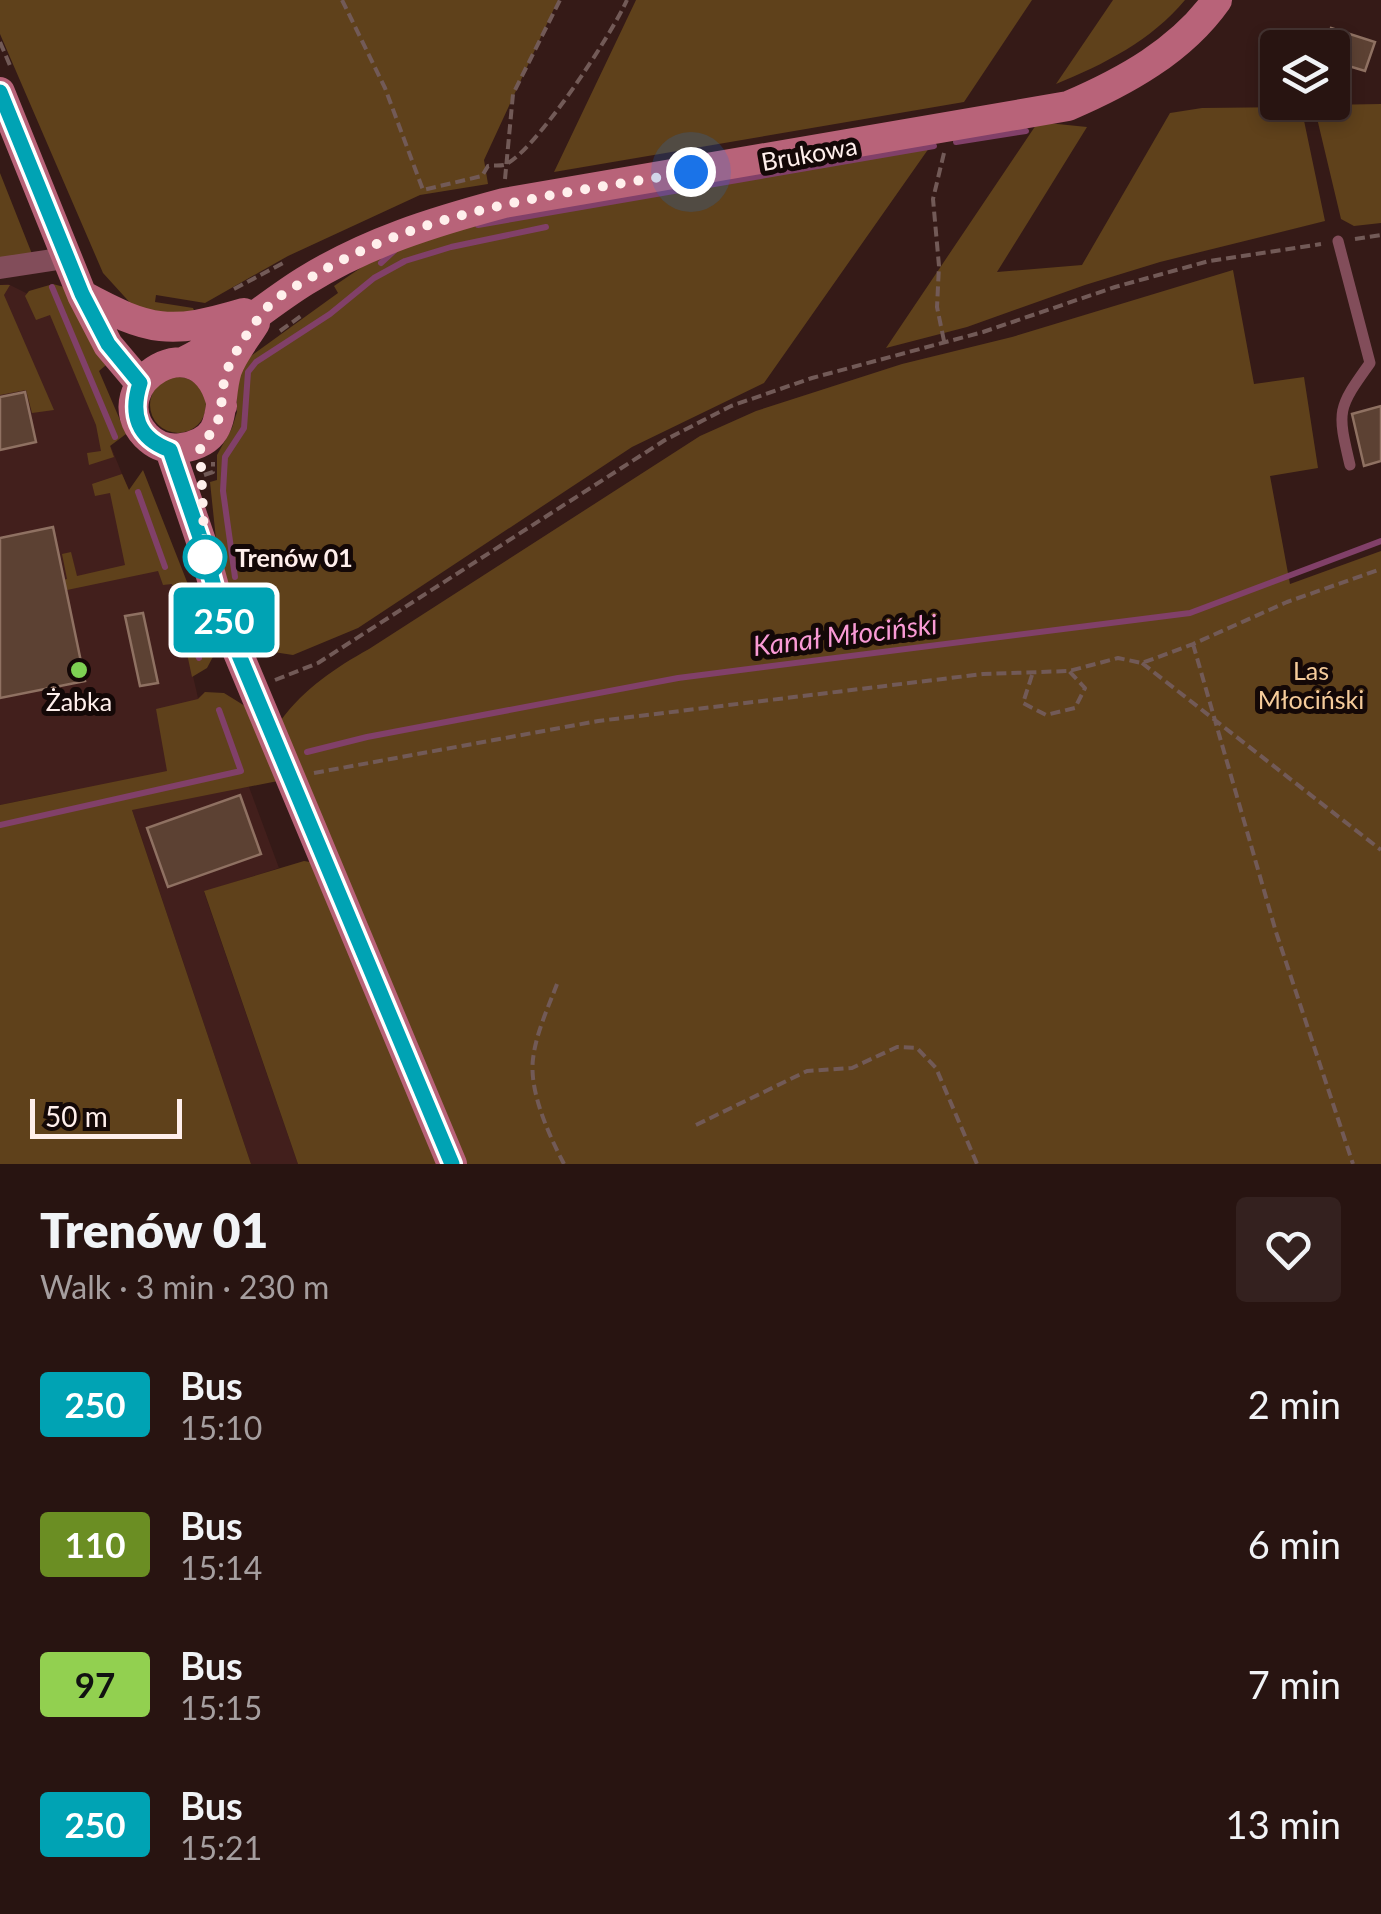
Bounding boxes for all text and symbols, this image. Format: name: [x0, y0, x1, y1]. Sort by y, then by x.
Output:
map controls: [1260, 30, 1350, 120]
button: layers: [1260, 30, 1350, 120]
street label: Brukowa: [759, 130, 859, 176]
your location: [666, 147, 716, 197]
marker: Trenów 01: [184, 536, 226, 578]
place label: Trenów 01: [235, 542, 353, 572]
line badge: 250: [166, 588, 282, 652]
text: 250: [194, 599, 254, 641]
water label: Kanał Młociński: [751, 606, 940, 662]
park label: Las Młociński: [1258, 655, 1364, 714]
marker: Żabka: [68, 659, 90, 681]
place label: Żabka: [46, 686, 112, 716]
scale bar: [30, 1094, 182, 1138]
text: 50 m: [45, 1099, 108, 1133]
button: heart: [1236, 1197, 1341, 1302]
text: Trenów 01: [40, 1201, 268, 1258]
text: Walk · 3 min · 230 m: [40, 1267, 329, 1306]
text: Bus: [180, 1362, 243, 1408]
text: 2 min: [1248, 1381, 1341, 1427]
text: 250: [65, 1383, 125, 1425]
text: 15:10: [180, 1408, 262, 1447]
text: Bus: [180, 1502, 243, 1548]
text: 6 min: [1248, 1521, 1341, 1567]
text: 110: [65, 1523, 125, 1565]
text: 15:14: [180, 1548, 262, 1587]
text: Bus: [180, 1642, 243, 1688]
text: 7 min: [1248, 1661, 1341, 1707]
text: 97: [75, 1663, 115, 1705]
text: 15:15: [180, 1688, 262, 1727]
text: Bus: [180, 1782, 243, 1828]
text: 13 min: [1226, 1801, 1341, 1847]
text: 250: [65, 1803, 125, 1845]
text: 15:21: [180, 1828, 262, 1867]

